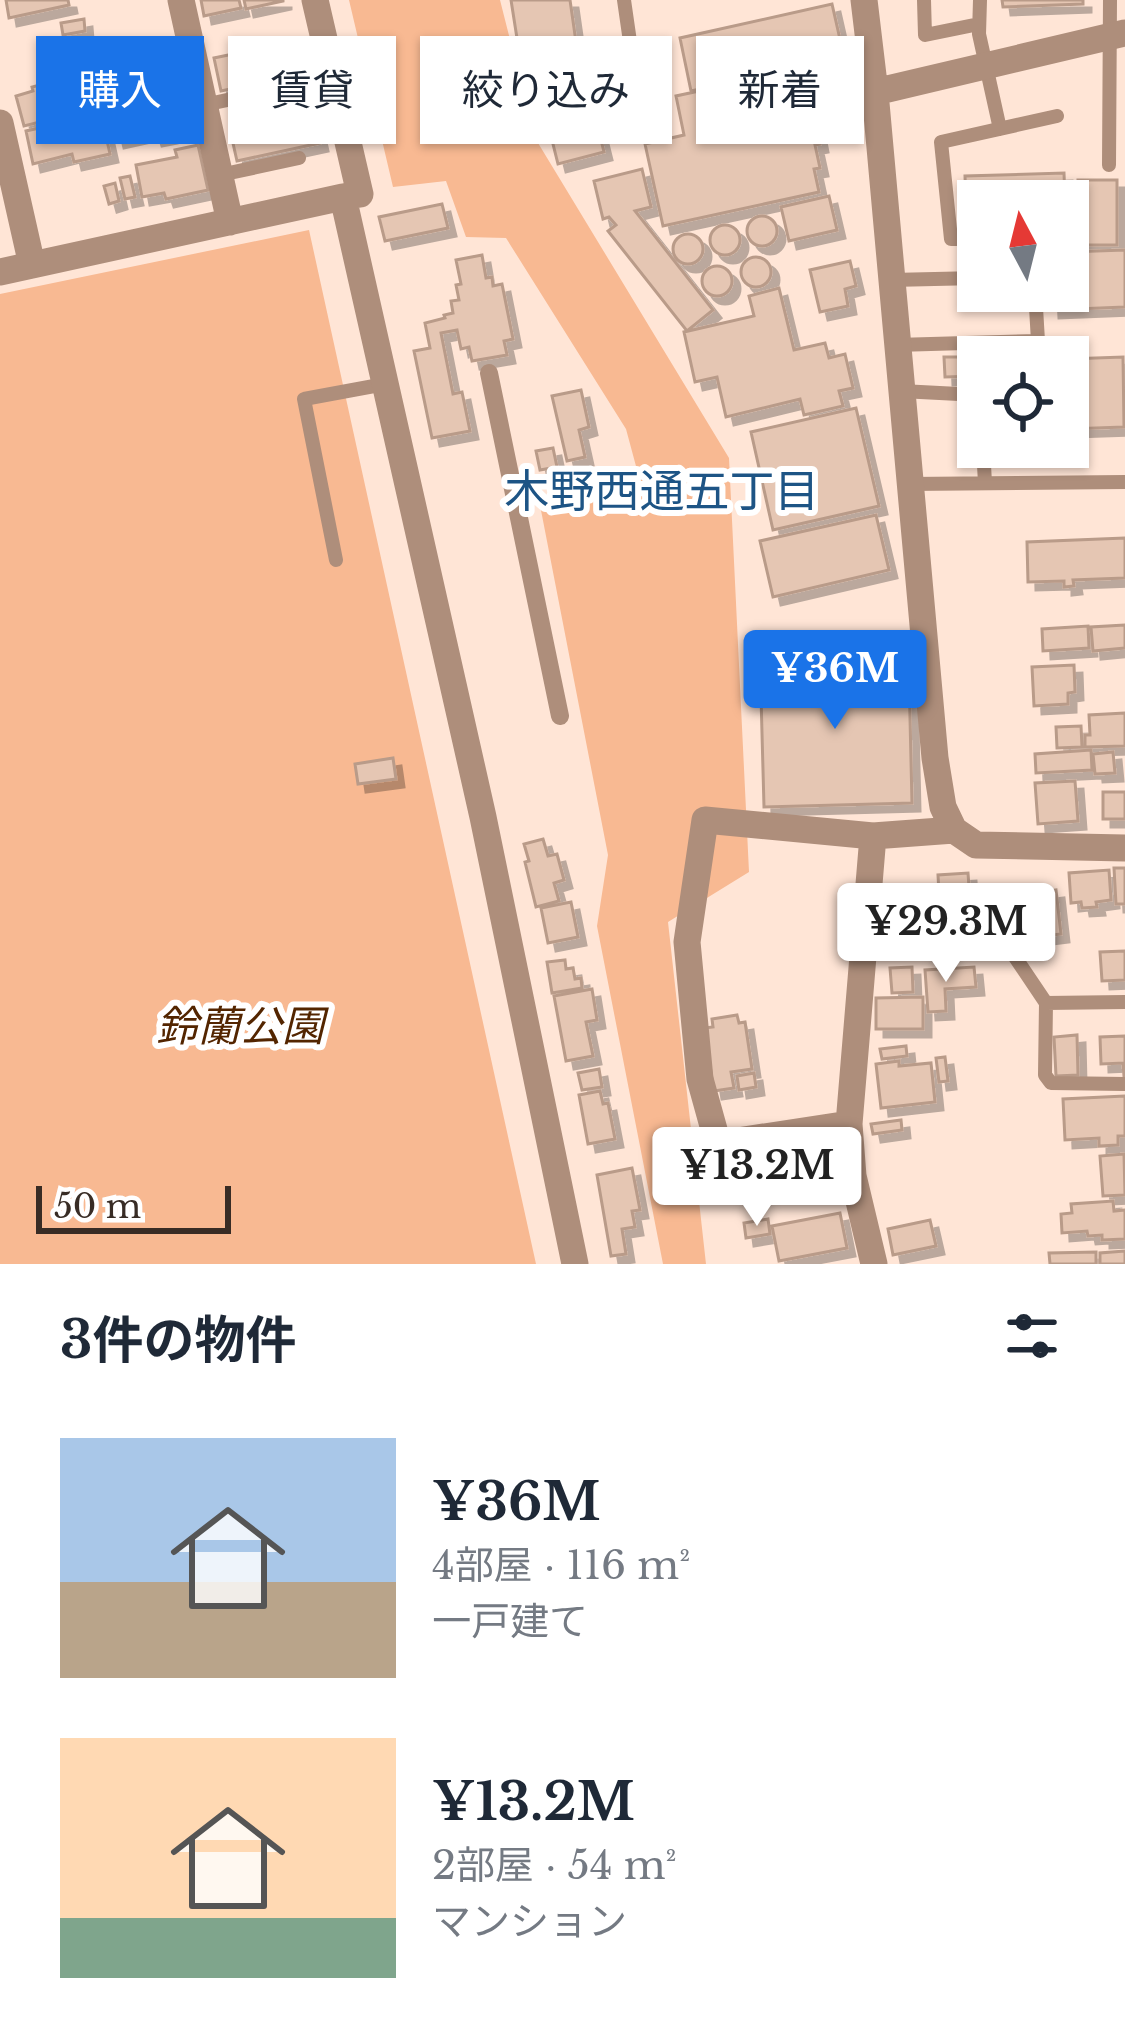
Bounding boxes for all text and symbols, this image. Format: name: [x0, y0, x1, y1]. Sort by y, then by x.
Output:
chip: 購入: [36, 36, 204, 144]
chip: 賃貸: [228, 36, 396, 144]
chip: 絞り込み: [420, 36, 672, 144]
chip: 新着: [696, 36, 864, 144]
north arrow: [957, 180, 1089, 312]
map controls: [957, 180, 1089, 468]
button: locate: [957, 336, 1089, 468]
district label: 木野西通五丁目: [504, 463, 820, 519]
pin: ¥36M: [764, 630, 906, 732]
text: ¥36M: [771, 644, 899, 693]
pin: ¥29.3M: [848, 883, 1044, 985]
text: ¥29.3M: [864, 897, 1028, 946]
park label: 鈴蘭公園: [156, 1000, 329, 1052]
pin: ¥13.2M: [659, 1127, 855, 1229]
text: ¥13.2M: [679, 1141, 835, 1190]
scale bar: [36, 1180, 231, 1233]
text: 50 m: [54, 1186, 141, 1227]
icon: filters: [999, 1303, 1065, 1369]
text: 3件の物件: [60, 1309, 297, 1372]
text: ¥36M: [432, 1471, 601, 1534]
icon: home: [156, 1486, 300, 1630]
text: 4部屋 · 116 m²: [432, 1541, 690, 1590]
text: 一戸建て: [432, 1597, 588, 1646]
text: ¥13.2M: [432, 1771, 635, 1834]
icon: home: [156, 1786, 300, 1930]
text: 2部屋 · 54 m²: [432, 1841, 677, 1890]
text: マンション: [432, 1897, 627, 1946]

